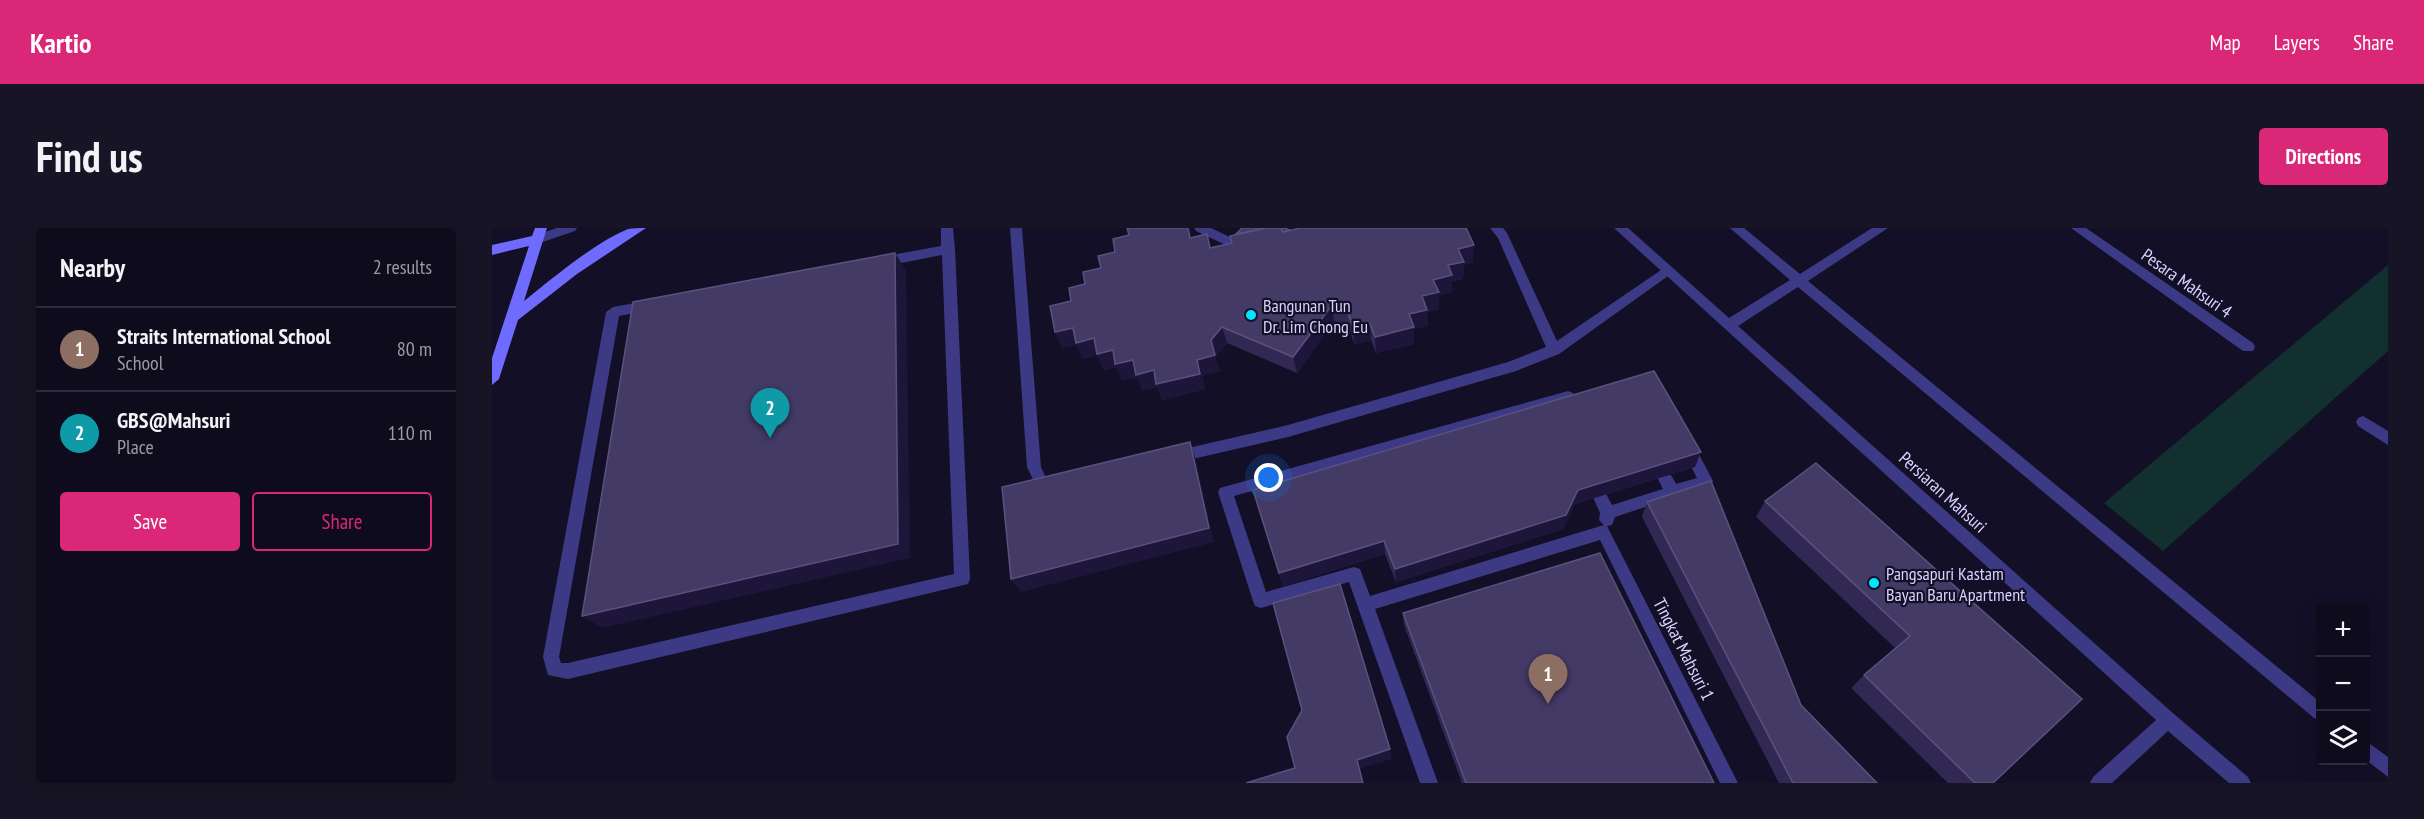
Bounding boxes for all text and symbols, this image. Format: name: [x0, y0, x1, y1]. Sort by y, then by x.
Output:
text: Kartio: [30, 24, 92, 61]
text: Map: [2210, 29, 2241, 56]
text: Layers: [2274, 29, 2320, 56]
text: Share: [2353, 29, 2394, 56]
button: Directions: [2259, 128, 2388, 185]
text: Find us: [36, 129, 143, 184]
street label: Pesara Mahsuri 4: [2137, 243, 2237, 323]
text: Nearby: [60, 251, 125, 284]
text: 2 results: [373, 254, 432, 280]
place label: Bangunan Tun Dr. Lim Chong Eu: [1263, 294, 1368, 338]
marker: Bangunan Tun Dr. Lim Chong Eu: [1244, 308, 1258, 322]
text: Straits International School: [117, 322, 331, 350]
text: 1: [75, 336, 84, 362]
text: 80 m: [397, 336, 432, 362]
text: School: [117, 350, 163, 376]
pin: 2: [750, 388, 790, 438]
text: GBS@Mahsuri: [117, 406, 230, 434]
text: 2: [75, 420, 84, 446]
text: 110 m: [388, 420, 432, 446]
text: Place: [117, 434, 154, 460]
street label: Persiaran Mahsuri: [1894, 447, 1992, 537]
your location: [1254, 463, 1283, 492]
button: Save: [60, 492, 240, 551]
button: Share: [252, 492, 432, 551]
place label: Pangsapuri Kastam Bayan Baru Apartment: [1886, 562, 2025, 606]
marker: Pangsapuri Kastam Bayan Baru Apartment: [1867, 576, 1881, 590]
street label: Tingkat Mahsuri 1: [1648, 594, 1720, 704]
map controls: [2316, 603, 2370, 765]
button: +: [2316, 603, 2370, 657]
pin: 1: [1528, 654, 1568, 704]
button: −: [2316, 657, 2370, 711]
button: layers: [2316, 711, 2370, 765]

